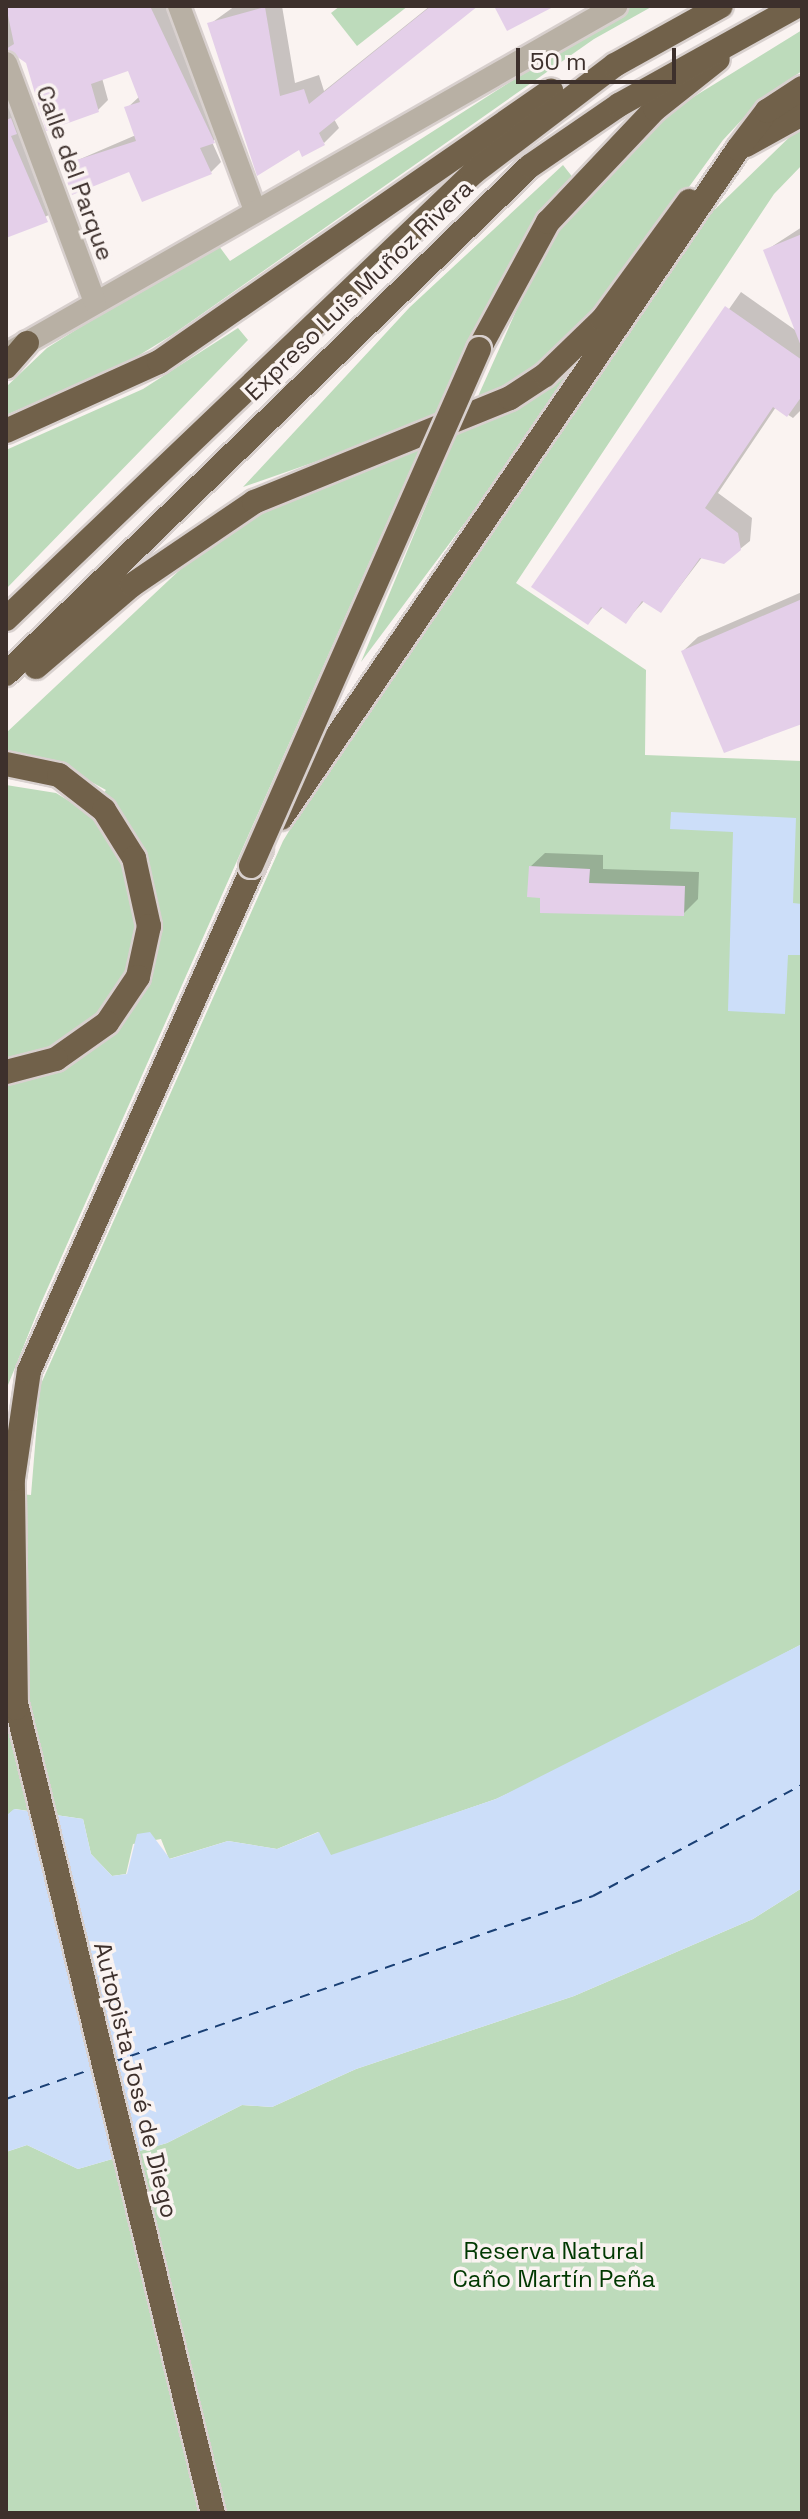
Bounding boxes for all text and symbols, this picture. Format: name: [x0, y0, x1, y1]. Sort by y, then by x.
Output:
scale bar: [520, 32, 680, 82]
text: 50 m: [530, 46, 587, 77]
street label: Calle del Parque: [30, 82, 120, 264]
street label: Expreso Luis Muñoz Rivera: [239, 174, 479, 406]
street label: Autopista José de Diego: [88, 1939, 184, 2221]
park label: Reserva Natural Caño Martín Peña: [452, 2237, 656, 2293]

